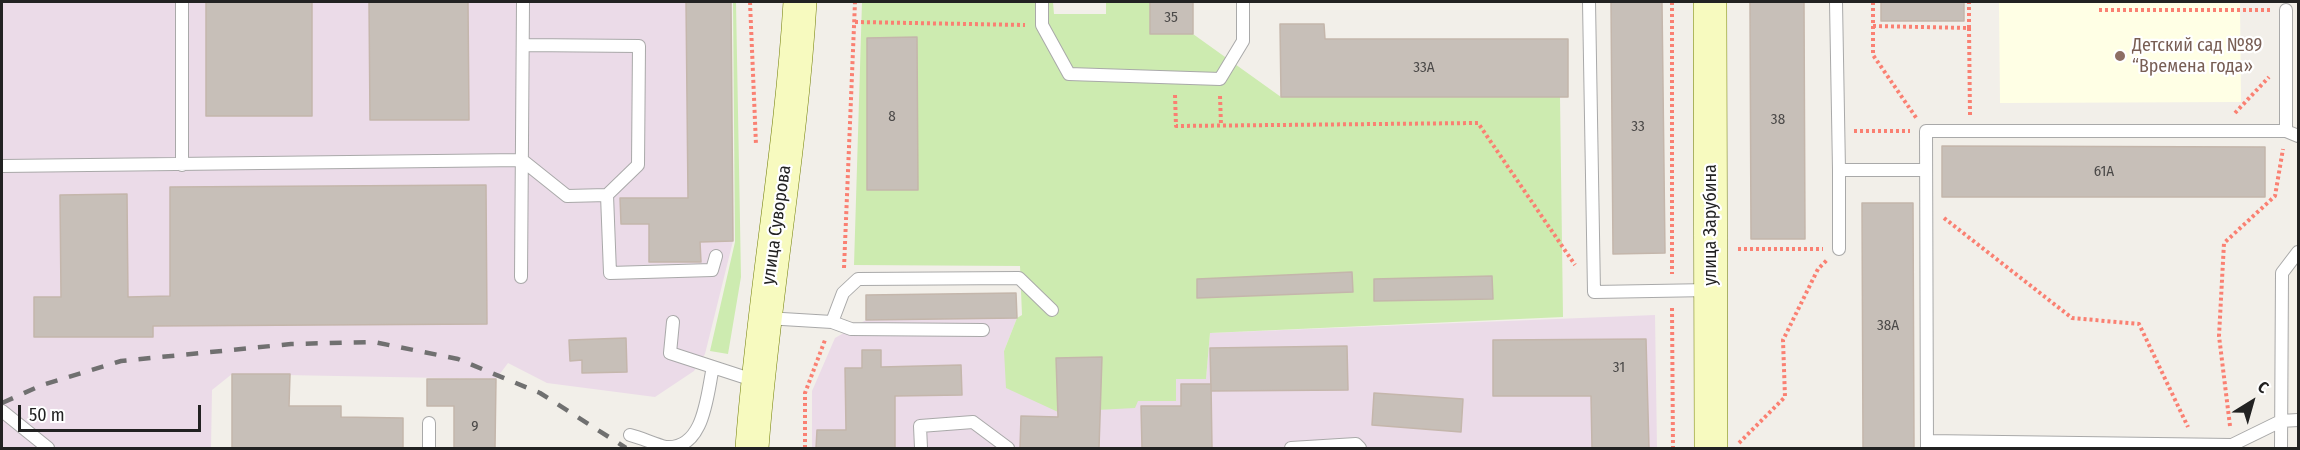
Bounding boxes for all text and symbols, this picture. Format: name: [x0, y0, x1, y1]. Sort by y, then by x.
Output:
house number: 35: [1164, 9, 1178, 27]
place label: Детский сад №89 “Времена года»: [2132, 35, 2262, 78]
marker: Детский сад №89 “Времена года»: [2113, 49, 2127, 63]
house number: 33А: [1413, 59, 1435, 77]
house number: 8: [888, 108, 896, 126]
house number: 38: [1771, 111, 1785, 129]
house number: 33: [1631, 118, 1645, 136]
house number: 61А: [2094, 163, 2114, 181]
street label: улица Суворова: [758, 164, 796, 286]
street label: улица Зарубина: [1700, 164, 1722, 286]
house number: 38А: [1877, 317, 1899, 335]
house number: 31: [1613, 359, 1625, 377]
north arrow: [2222, 372, 2282, 432]
text: С: [2254, 377, 2272, 397]
scale bar: [21, 393, 204, 431]
text: 50 m: [29, 404, 65, 426]
house number: 9: [471, 418, 479, 436]

